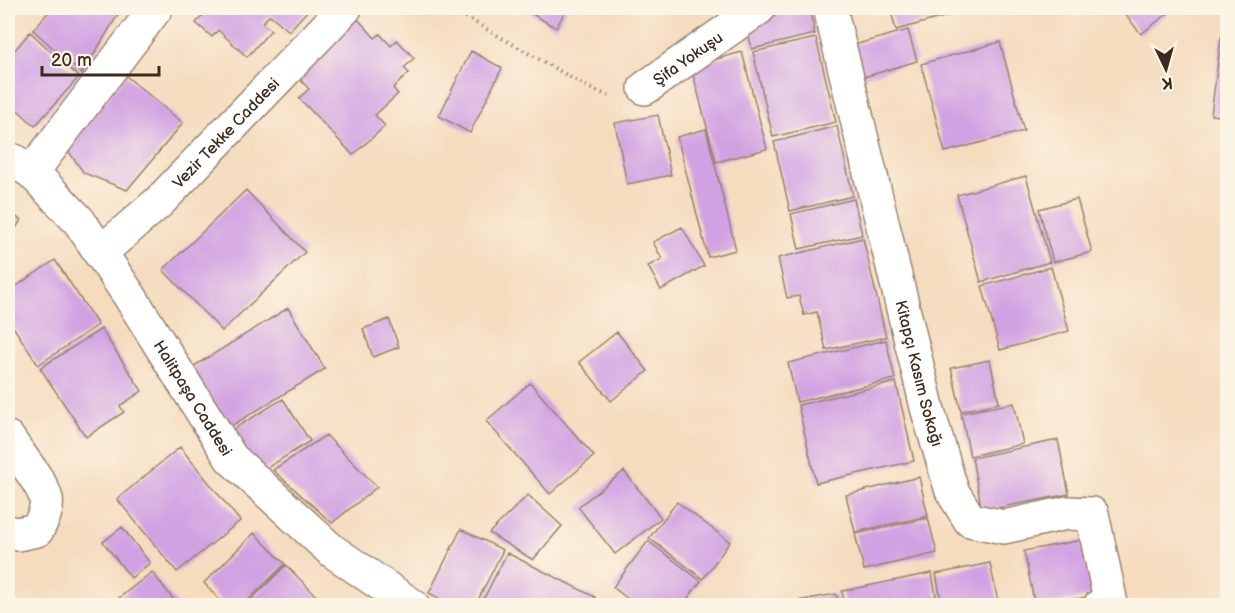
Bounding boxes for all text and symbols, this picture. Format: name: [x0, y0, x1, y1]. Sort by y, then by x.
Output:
street label: Şifa Yokuşu: [650, 28, 727, 90]
scale bar: [42, 39, 159, 77]
north arrow: [1136, 39, 1196, 99]
text: 20 m: [51, 50, 92, 71]
text: K: [1161, 73, 1173, 92]
street label: Vezir Tekke Caddesi: [169, 75, 284, 193]
street label: Kitapçı Kasım Sokağı: [890, 299, 946, 449]
street label: Halitpaşa Caddesi: [149, 337, 235, 460]

